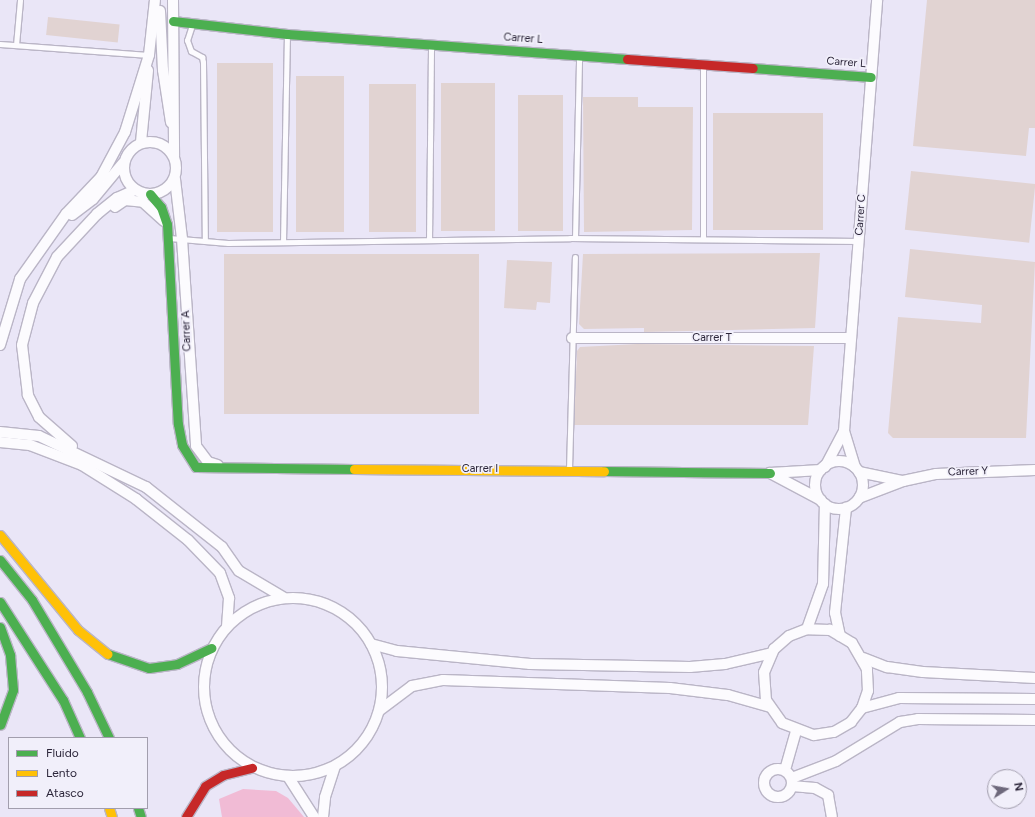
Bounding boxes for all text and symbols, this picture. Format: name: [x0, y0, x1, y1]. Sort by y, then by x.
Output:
street label: Carrer L: [503, 31, 543, 47]
street label: Carrer L: [826, 55, 866, 71]
street label: Carrer C: [853, 194, 869, 236]
street label: Carrer A: [180, 310, 194, 352]
street label: Carrer T: [692, 331, 732, 345]
street label: Carrer I: [462, 462, 498, 476]
street label: Carrer Y: [948, 465, 988, 479]
legend: [8, 737, 148, 809]
text: Fluido: [46, 746, 79, 760]
text: Lento: [46, 766, 77, 780]
north arrow: [987, 769, 1027, 809]
text: N: [1011, 781, 1025, 792]
text: Atasco: [46, 786, 84, 800]

